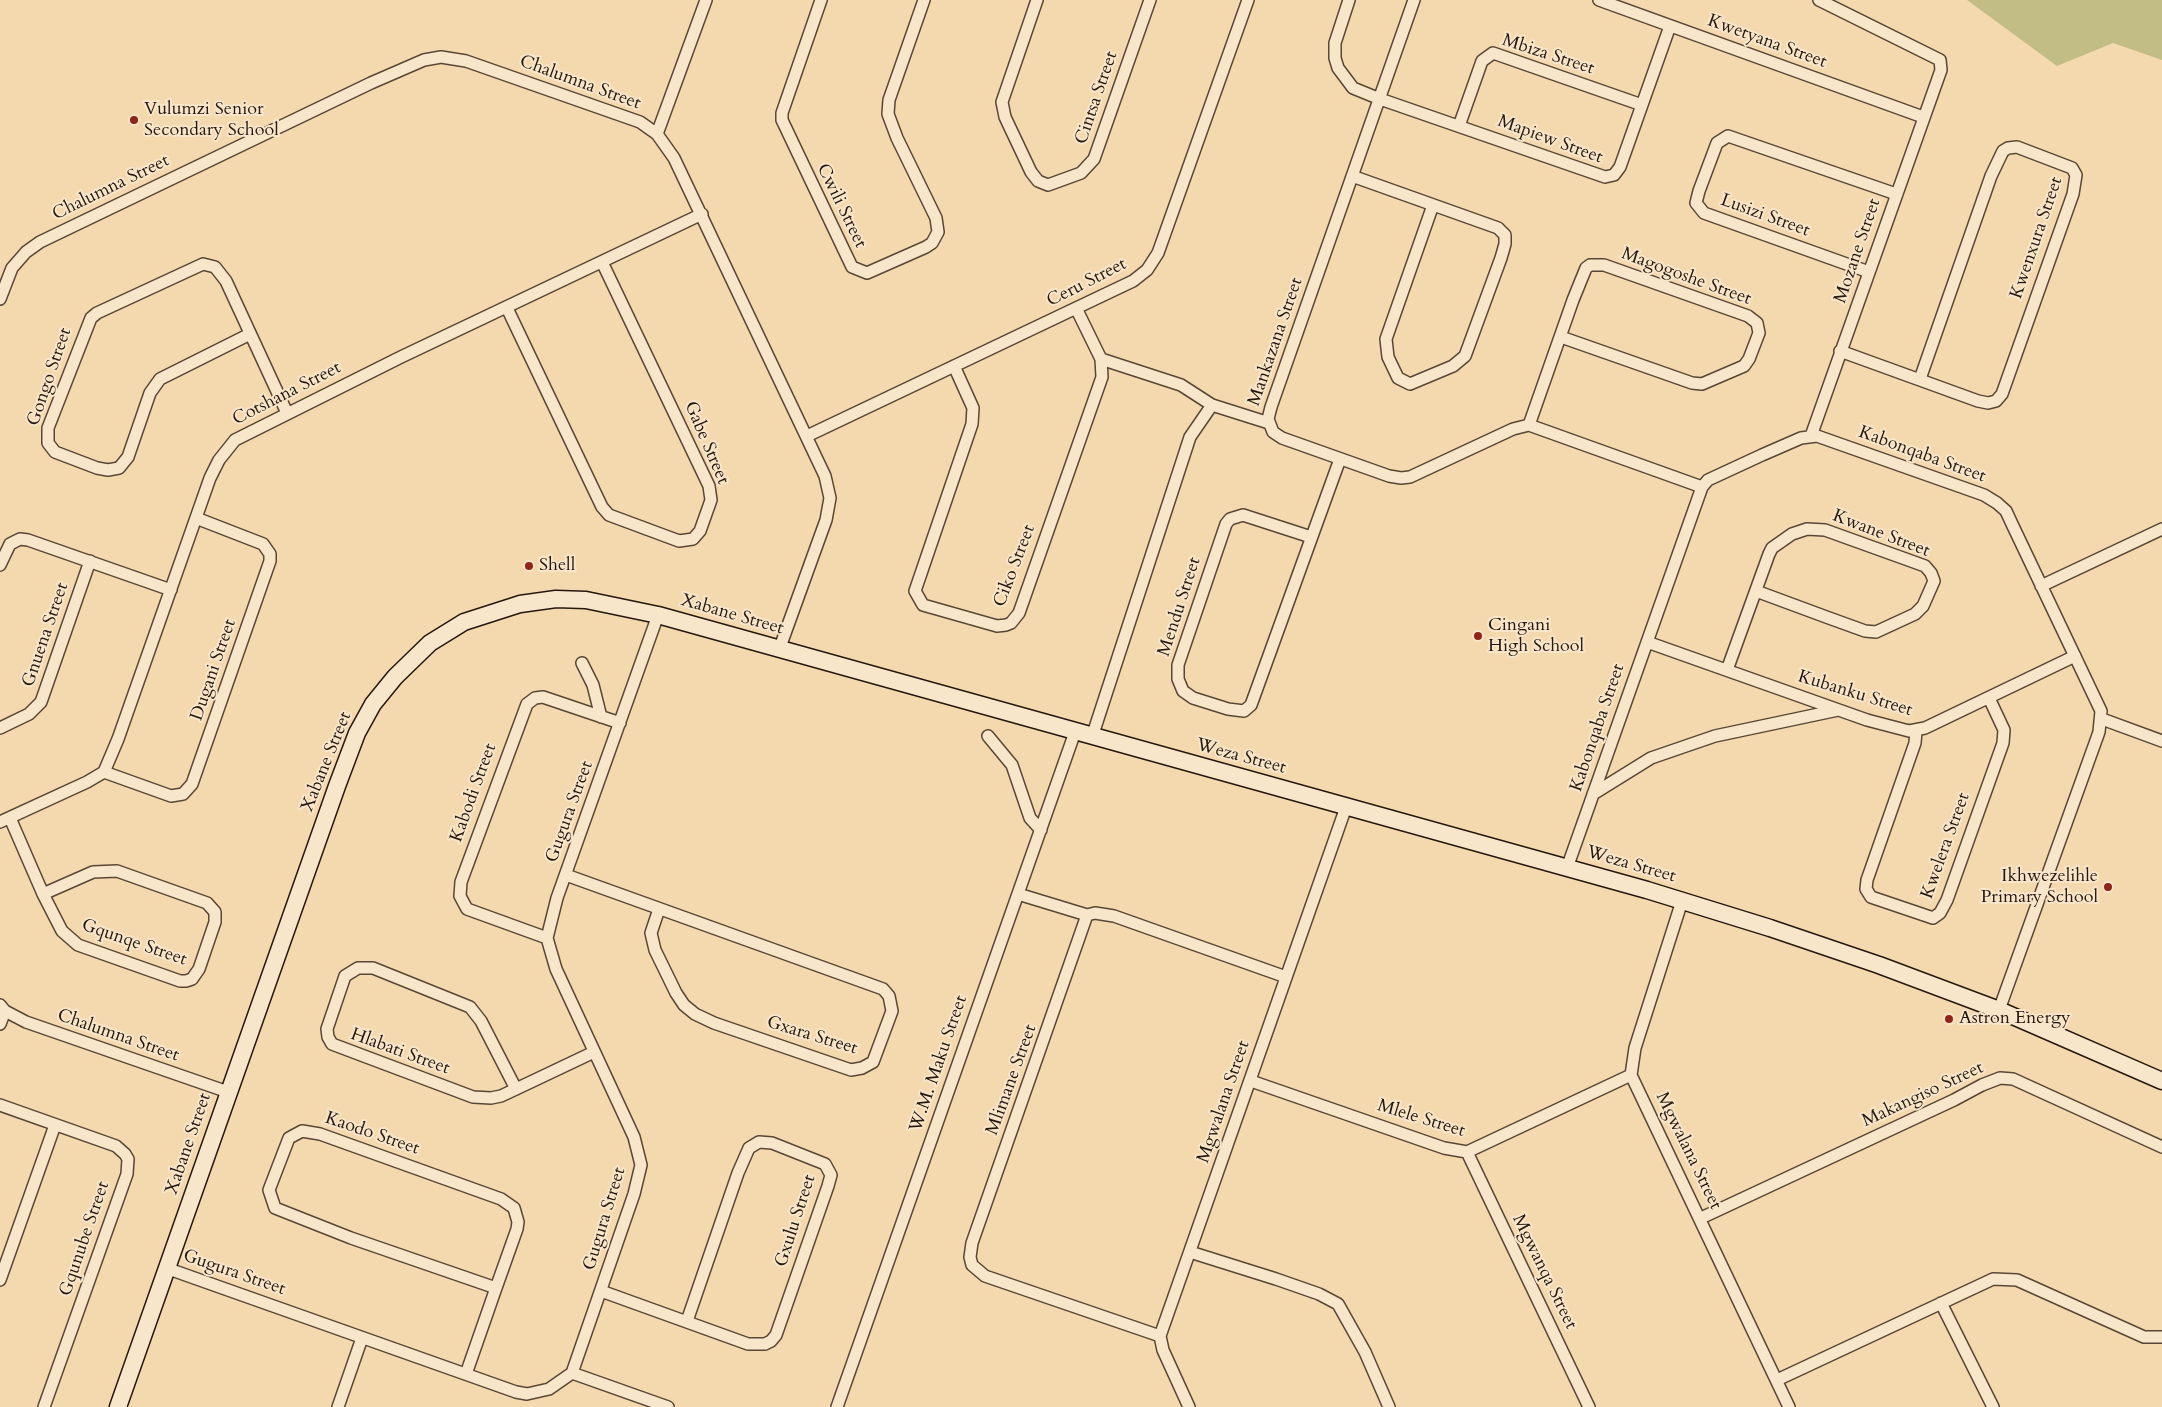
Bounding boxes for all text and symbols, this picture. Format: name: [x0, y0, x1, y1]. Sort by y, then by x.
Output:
street label: Kwetyana Street: [1705, 10, 1829, 74]
street label: Mbiza Street: [1499, 30, 1597, 80]
street label: Cintsa Street: [1071, 49, 1123, 147]
street label: Chalumna Street: [517, 51, 643, 115]
place label: Vulumzi Senior Secondary School: [144, 99, 279, 142]
street label: Mapiew Street: [1495, 111, 1605, 169]
marker: Vulumzi Senior Secondary School: [128, 114, 140, 126]
street label: Chalumna Street: [49, 150, 173, 226]
street label: Cwili Street: [811, 160, 871, 252]
street label: Kwenxura Street: [2006, 174, 2068, 302]
street label: Lusizi Street: [1718, 190, 1812, 242]
street label: Mozane Street: [1830, 196, 1886, 306]
street label: Magogoshe Street: [1618, 243, 1754, 311]
street label: Ceru Street: [1044, 254, 1130, 312]
street label: Mankazana Street: [1244, 275, 1308, 409]
street label: Gongo Street: [23, 325, 77, 429]
street label: Cotshana Street: [229, 357, 345, 431]
street label: Gabe Street: [679, 398, 733, 488]
street label: Kabonqaba Street: [1855, 422, 1989, 488]
street label: Kwane Street: [1829, 506, 1933, 562]
street label: Ciko Street: [989, 522, 1041, 610]
place label: Shell: [539, 555, 575, 577]
street label: Mendu Street: [1154, 555, 1206, 659]
marker: Shell: [523, 560, 535, 572]
street label: Gnuena Street: [18, 580, 74, 690]
street label: Xabane Street: [678, 590, 786, 640]
place label: Cingani High School: [1488, 615, 1584, 658]
street label: Dugani Street: [187, 616, 241, 724]
marker: Cingani High School: [1472, 630, 1484, 642]
street label: Kabonqaba Street: [1566, 661, 1630, 795]
street label: Kubanku Street: [1795, 666, 1915, 722]
street label: Xabane Street: [297, 709, 357, 815]
street label: Weza Street: [1194, 735, 1288, 779]
street label: Kabodi Street: [446, 741, 502, 845]
street label: Gugura Street: [542, 758, 598, 866]
street label: Kwelera Street: [1917, 790, 1975, 902]
street label: Weza Street: [1584, 842, 1678, 888]
place label: Ikhwezelihle Primary School: [1981, 866, 2098, 909]
marker: Ikhwezelihle Primary School: [2102, 881, 2114, 893]
street label: Gqunqe Street: [79, 915, 189, 971]
street label: W.M. Maku Street: [905, 993, 973, 1135]
street label: Chalumna Street: [54, 1005, 182, 1067]
place label: Astron Energy: [1959, 1008, 2071, 1030]
street label: Gxara Street: [764, 1012, 860, 1060]
marker: Astron Energy: [1943, 1013, 1955, 1025]
street label: Mlimane Street: [982, 1022, 1042, 1138]
street label: Hlabati Street: [348, 1024, 452, 1080]
street label: Mgwalana Street: [1193, 1038, 1255, 1166]
street label: Makangiso Street: [1859, 1057, 1987, 1133]
street label: Mgwalana Street: [1650, 1089, 1726, 1213]
street label: Xabane Street: [162, 1090, 216, 1198]
street label: Mlele Street: [1375, 1095, 1467, 1143]
street label: Kaodo Street: [322, 1108, 422, 1160]
street label: Gugura Street: [579, 1165, 631, 1273]
street label: Gxulu Street: [771, 1172, 821, 1270]
street label: Gqunube Street: [55, 1179, 115, 1299]
street label: Mgwanqa Street: [1507, 1211, 1581, 1333]
street label: Gugura Street: [180, 1245, 288, 1301]

